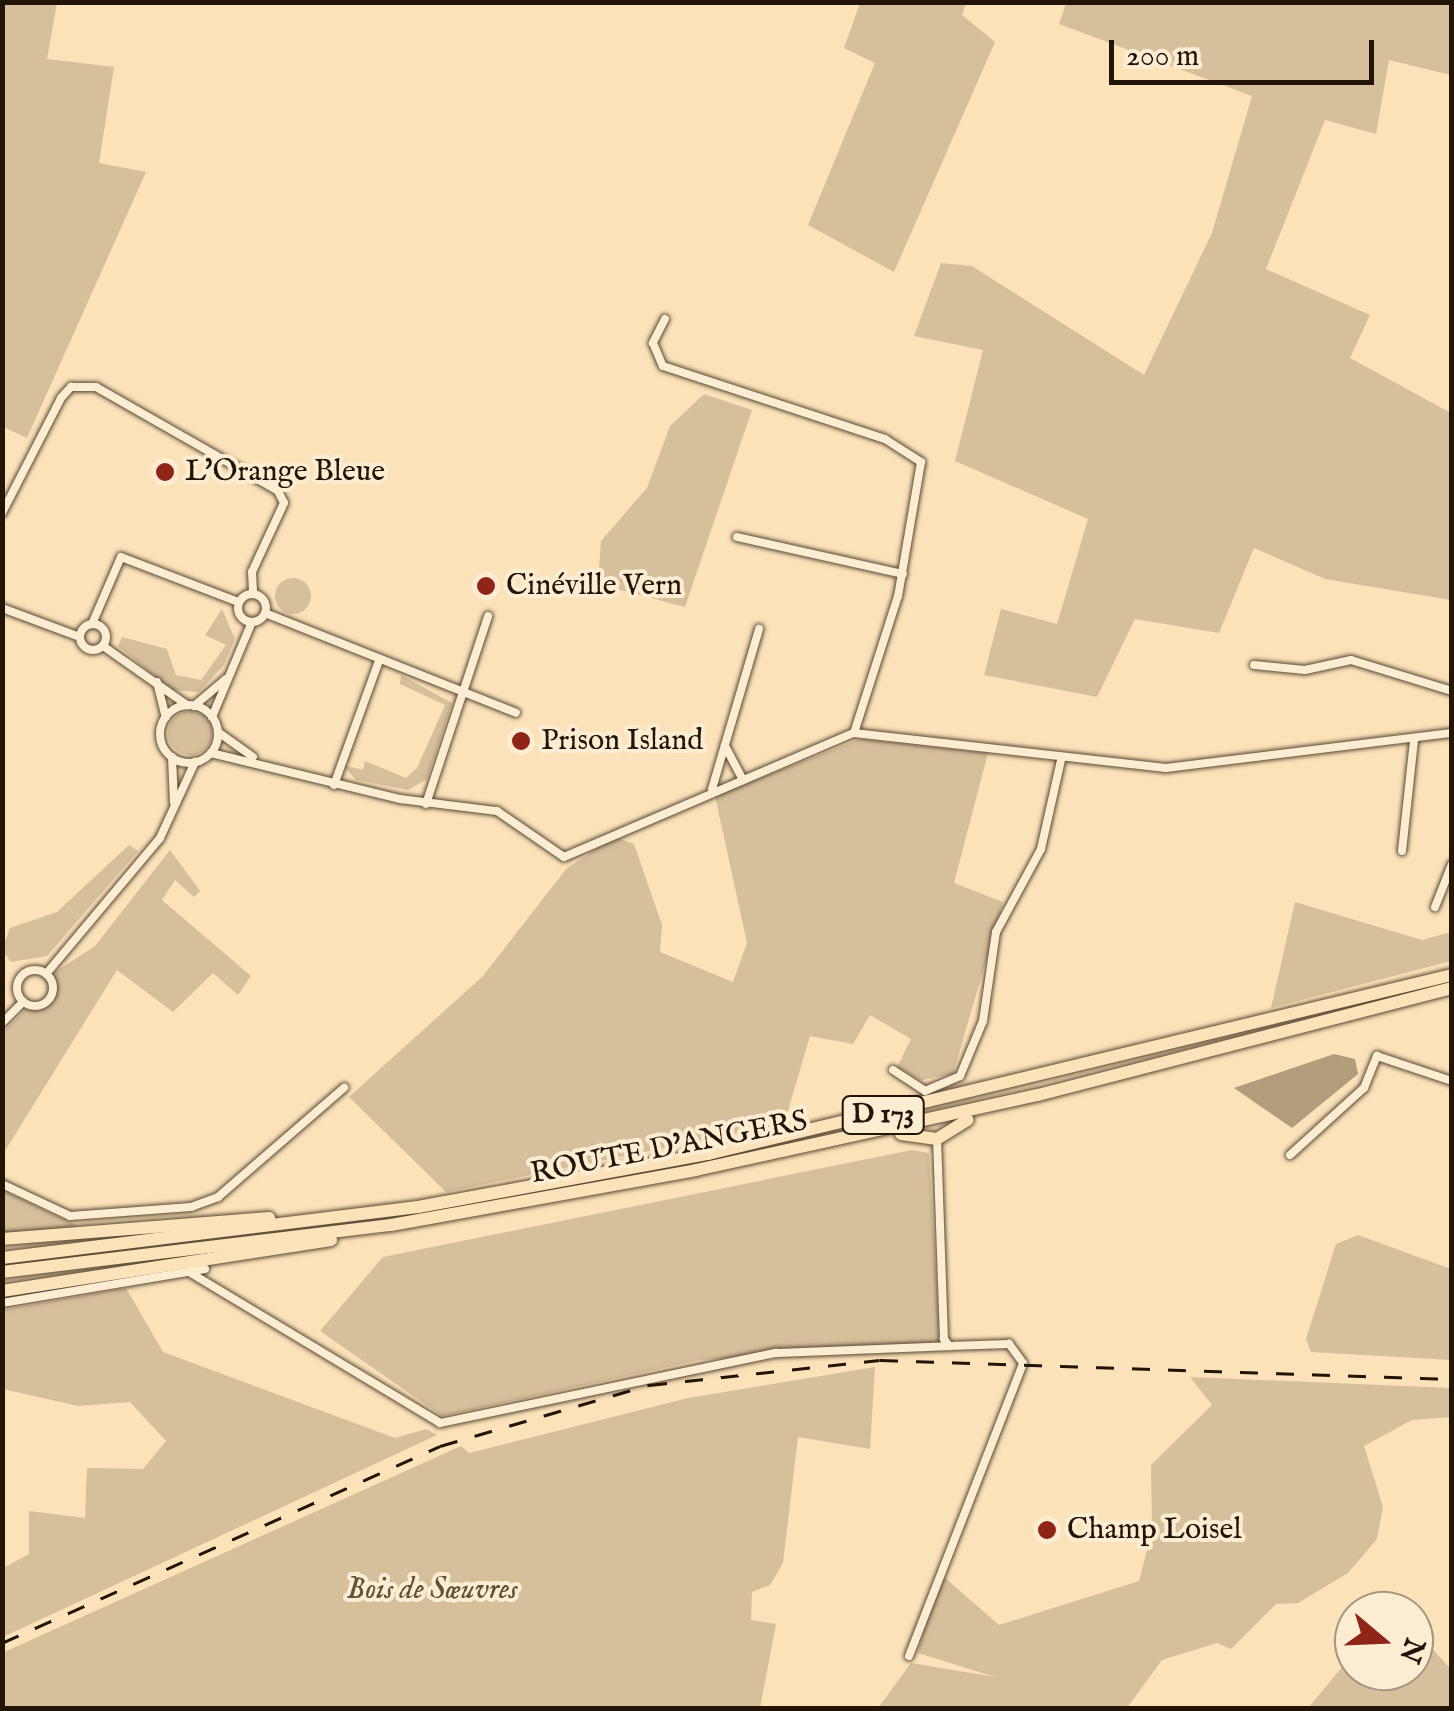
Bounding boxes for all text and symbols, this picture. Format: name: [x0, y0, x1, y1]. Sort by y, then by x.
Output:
scale bar: [1114, 20, 1379, 82]
text: 200 m: [1126, 38, 1199, 76]
place label: L'Orange Bleue: [185, 454, 385, 490]
marker: L'Orange Bleue: [154, 461, 176, 483]
place label: Cinéville Vern: [506, 568, 682, 604]
marker: Cinéville Vern: [475, 575, 497, 597]
place label: Prison Island: [541, 723, 703, 759]
marker: Prison Island: [510, 730, 532, 752]
road number: D 173: [840, 1092, 926, 1138]
street label: ROUTE D'ANGERS: [528, 1103, 810, 1193]
place label: Champ Loisel: [1067, 1512, 1242, 1548]
marker: Champ Loisel: [1036, 1519, 1058, 1541]
park label: Bois de Sœuvres: [347, 1572, 517, 1608]
north arrow: [1334, 1591, 1434, 1691]
text: N: [1390, 1633, 1431, 1667]

